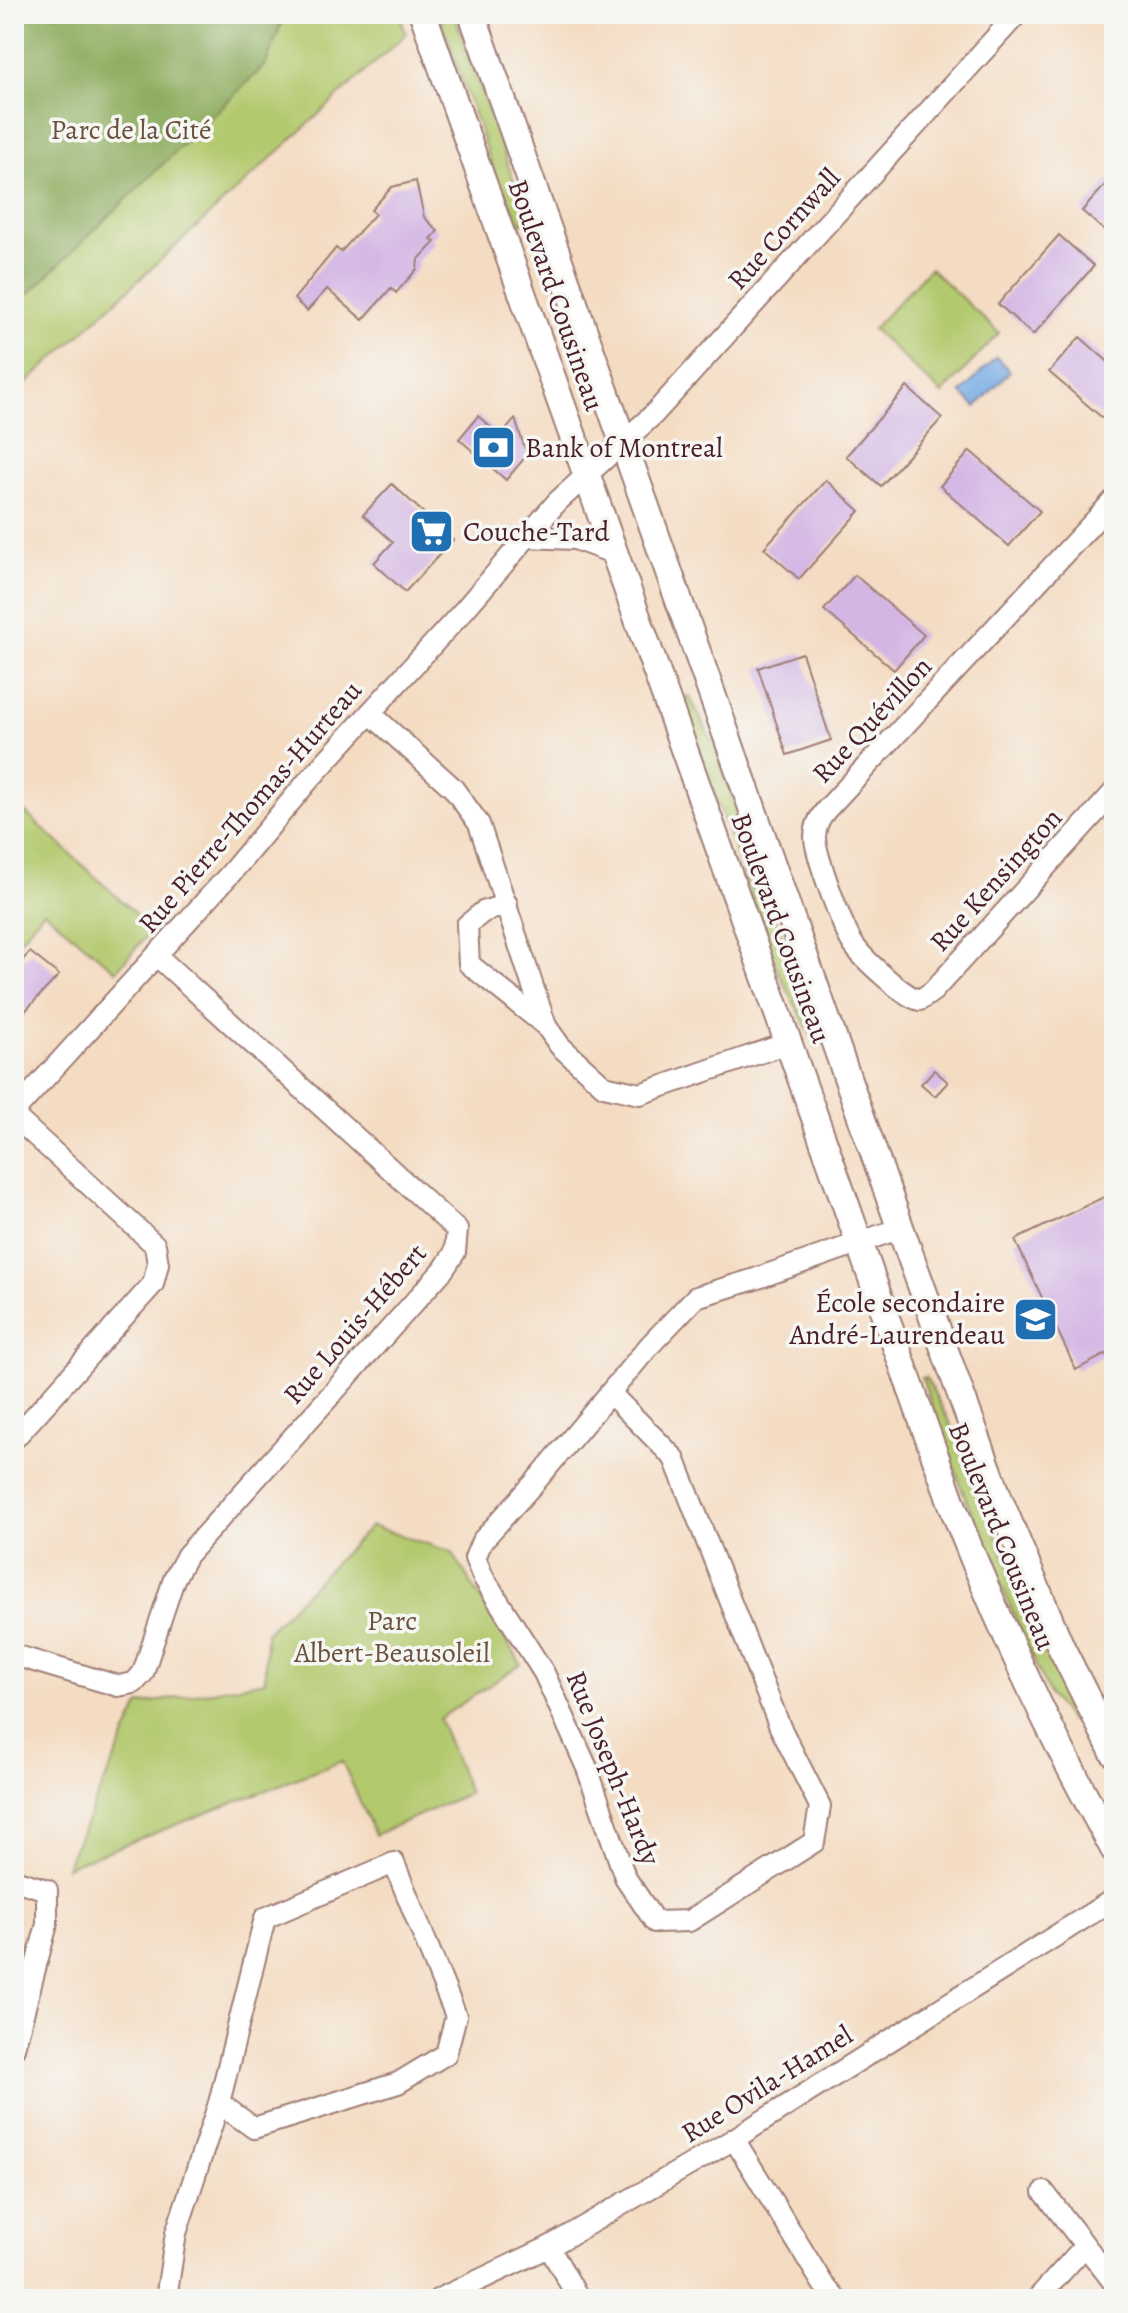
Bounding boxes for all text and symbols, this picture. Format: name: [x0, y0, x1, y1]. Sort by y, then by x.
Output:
park label: Parc de la Cité: [51, 111, 211, 149]
street label: Rue Cornwall: [719, 160, 849, 298]
street label: Boulevard Cousineau: [499, 174, 614, 417]
bank icon: Bank of Montreal: [470, 424, 518, 472]
place label: Bank of Montreal: [525, 429, 723, 467]
supermarket icon: Couche-Tard: [408, 508, 456, 556]
place label: Couche-Tard: [463, 513, 610, 551]
street label: Rue Quévillon: [804, 649, 940, 791]
street label: Rue Pierre-Thomas-Hurteau: [130, 672, 371, 942]
street label: Rue Kensington: [921, 800, 1071, 960]
street label: Boulevard Cousineau: [722, 808, 841, 1049]
street label: Rue Louis-Hébert: [275, 1235, 435, 1413]
place label: École secondaire André-Laurendeau: [789, 1284, 1006, 1354]
school or university icon: École secondaire André-Laurendeau: [1012, 1295, 1060, 1343]
street label: Boulevard Cousineau: [939, 1417, 1065, 1656]
park label: Parc Albert-Beausoleil: [293, 1602, 490, 1672]
street label: Rue Joseph-Hardy: [557, 1665, 669, 1871]
street label: Rue Ovila-Hamel: [674, 2016, 860, 2152]

